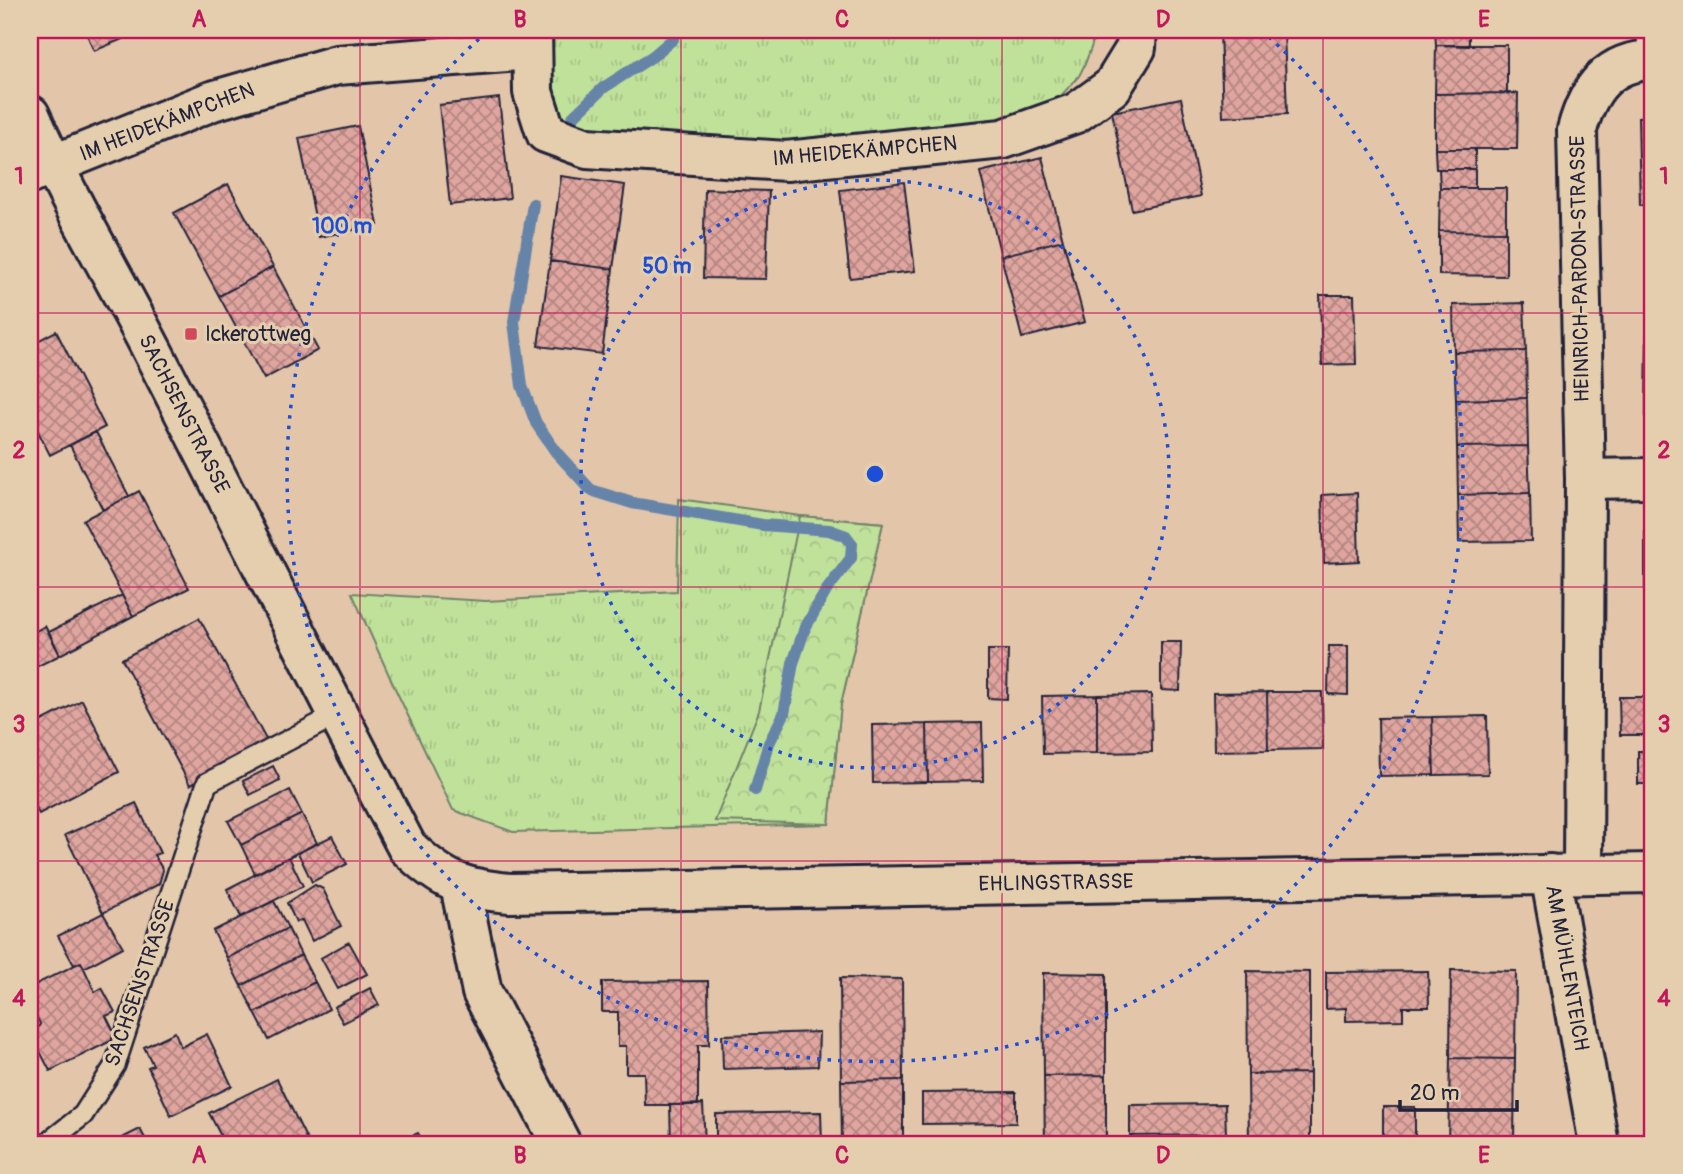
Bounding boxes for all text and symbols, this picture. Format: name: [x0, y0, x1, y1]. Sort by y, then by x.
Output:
text: A: [192, 5, 207, 34]
text: B: [513, 5, 527, 34]
text: C: [835, 5, 849, 34]
text: D: [1156, 5, 1170, 34]
text: E: [1478, 5, 1490, 34]
street label: IM HEIDEKÄMPCHEN: [76, 76, 258, 168]
street label: IM HEIDEKÄMPCHEN: [772, 129, 958, 173]
street label: HEINRICH-PARDON-STRASSE: [1564, 135, 1596, 403]
text: 1: [15, 162, 24, 191]
text: 1: [1660, 162, 1669, 191]
text: 100 m: [312, 213, 372, 240]
text: 50 m: [643, 253, 692, 280]
place label: Ickerottweg: [205, 321, 311, 348]
marker: Ickerottweg: [183, 326, 199, 342]
street label: SACHSENSTRASSE: [132, 330, 236, 498]
text: 2: [13, 436, 26, 465]
text: 2: [1658, 436, 1671, 465]
centre of rings: [863, 462, 887, 486]
text: 3: [13, 710, 25, 739]
text: 3: [1658, 710, 1670, 739]
street label: EHLINGSTRASSE: [978, 868, 1134, 898]
street label: AM MÜHLENTEICH: [1539, 883, 1595, 1053]
street label: SACHSENSTRASSE: [99, 896, 181, 1070]
text: 4: [12, 984, 26, 1013]
text: 4: [1657, 984, 1671, 1013]
scale bar: [1400, 1069, 1517, 1113]
text: 20 m: [1410, 1080, 1459, 1107]
text: A: [192, 1141, 207, 1170]
text: B: [513, 1141, 527, 1170]
text: C: [835, 1141, 849, 1170]
text: D: [1156, 1141, 1170, 1170]
text: E: [1478, 1141, 1490, 1170]

